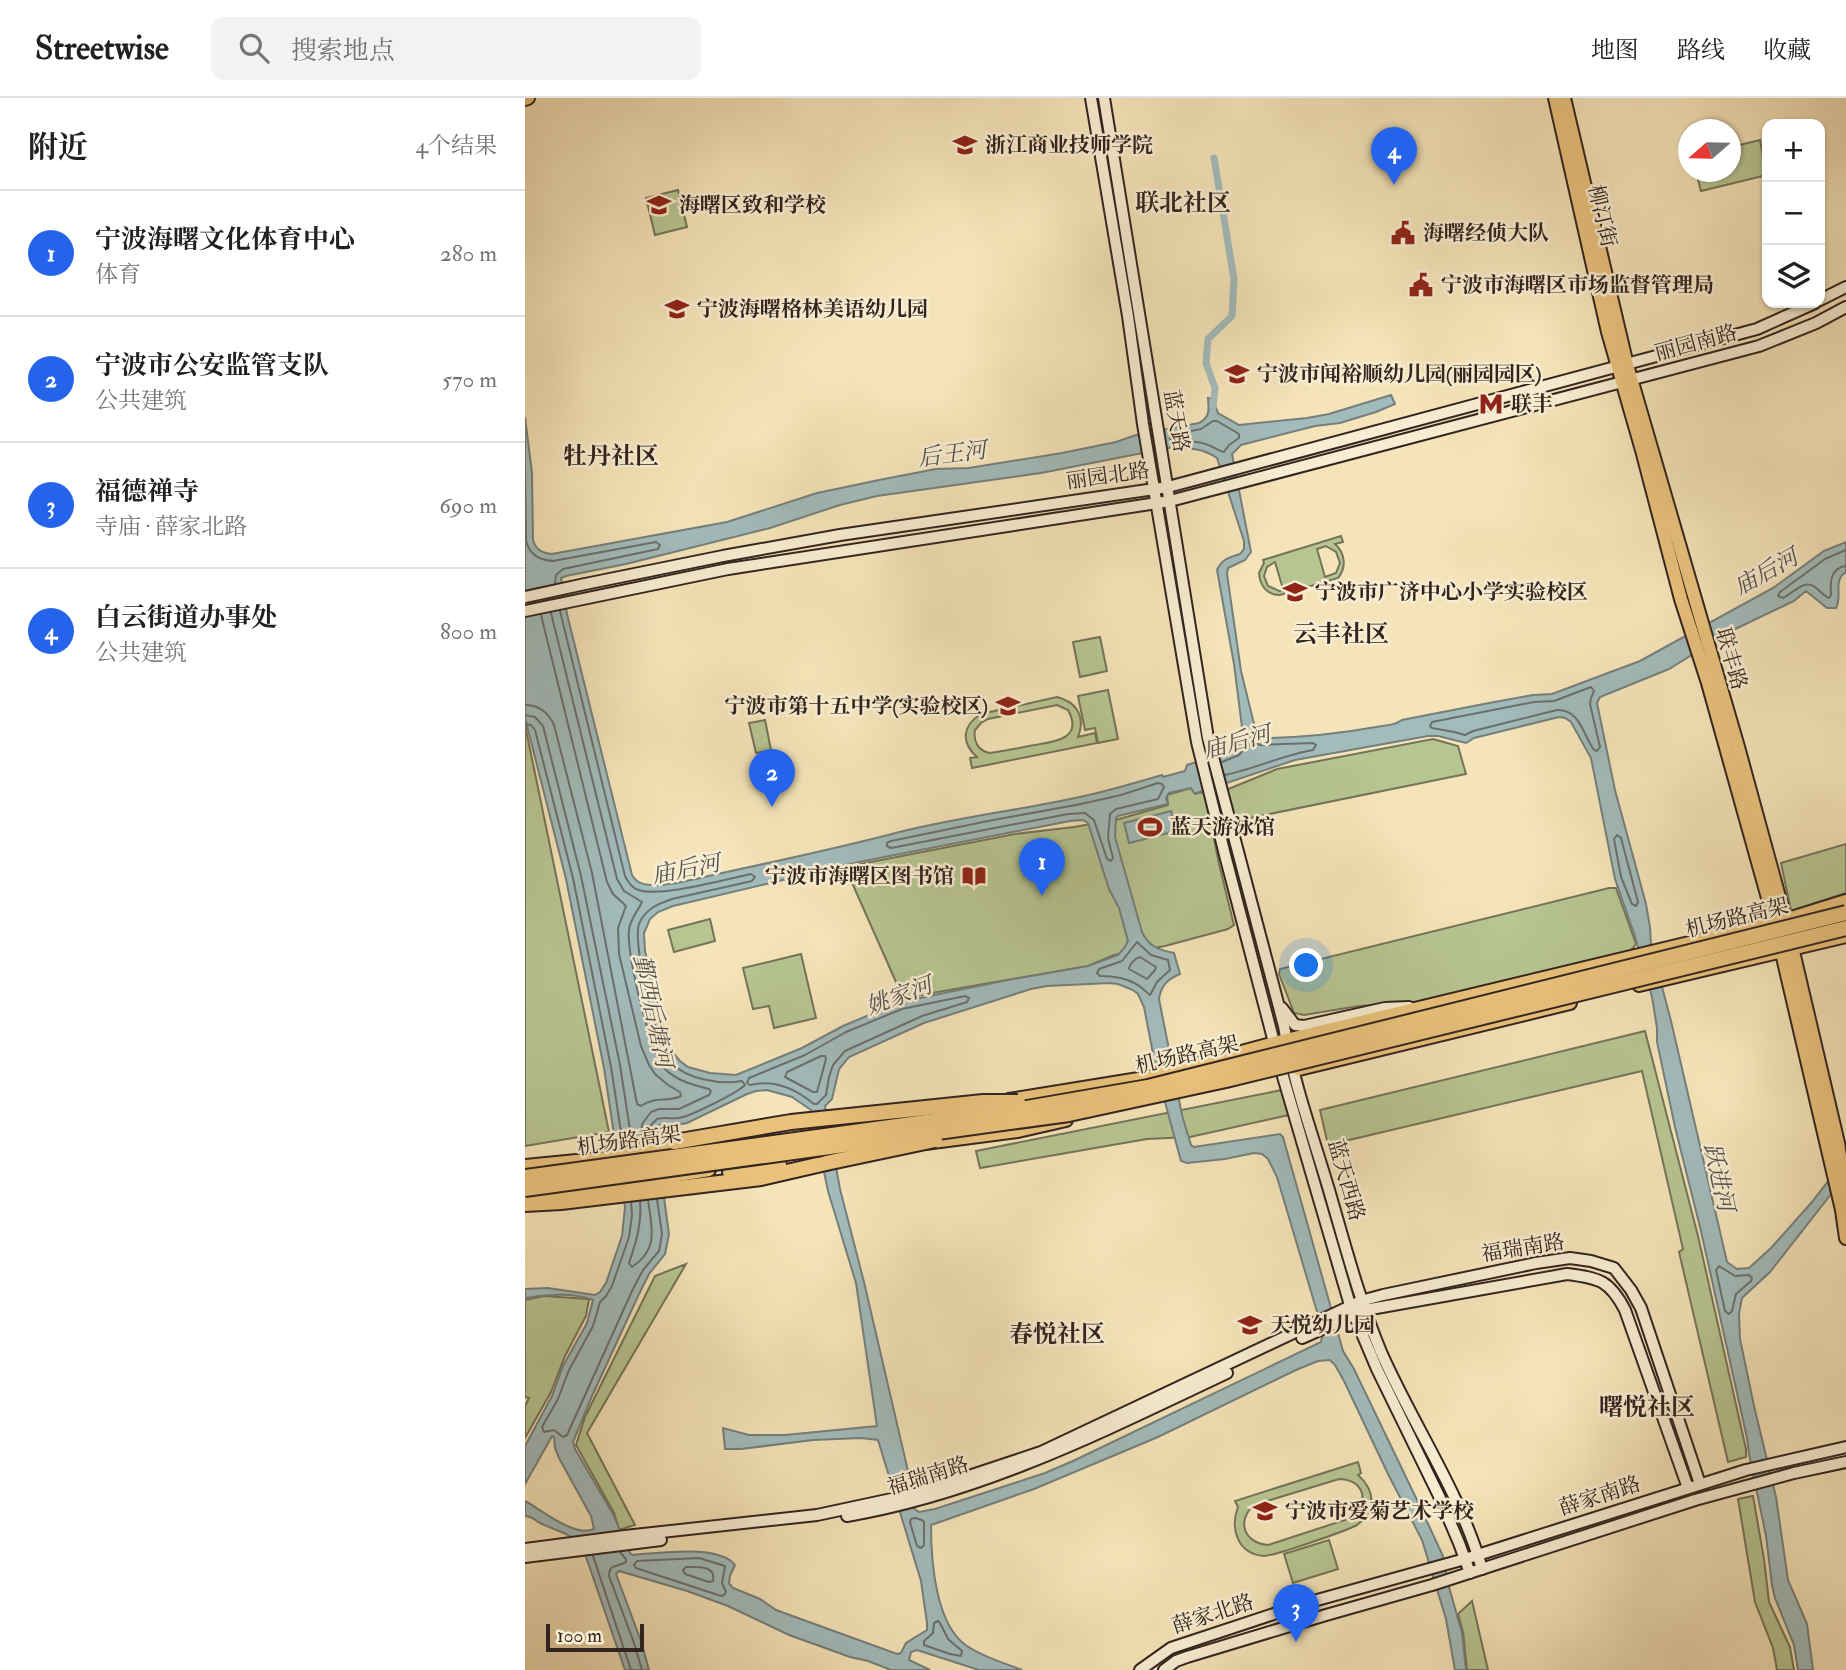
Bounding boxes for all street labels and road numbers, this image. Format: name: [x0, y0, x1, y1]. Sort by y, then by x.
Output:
street label: 柳汀街: [1582, 182, 1622, 250]
street label: 丽园南路: [1652, 319, 1740, 367]
street label: 蓝天路: [1157, 388, 1195, 454]
street label: 丽园北路: [1065, 457, 1151, 495]
street label: 联丰路: [1709, 625, 1753, 693]
street label: 机场路高架: [1683, 892, 1791, 944]
street label: 机场路高架: [1133, 1030, 1241, 1080]
street label: 机场路高架: [575, 1120, 683, 1162]
street label: 蓝天西路: [1321, 1136, 1371, 1224]
street label: 福瑞南路: [1479, 1228, 1567, 1268]
street label: 福瑞南路: [884, 1451, 972, 1501]
street label: 薛家南路: [1556, 1470, 1644, 1522]
street label: 薛家北路: [1169, 1588, 1257, 1640]

